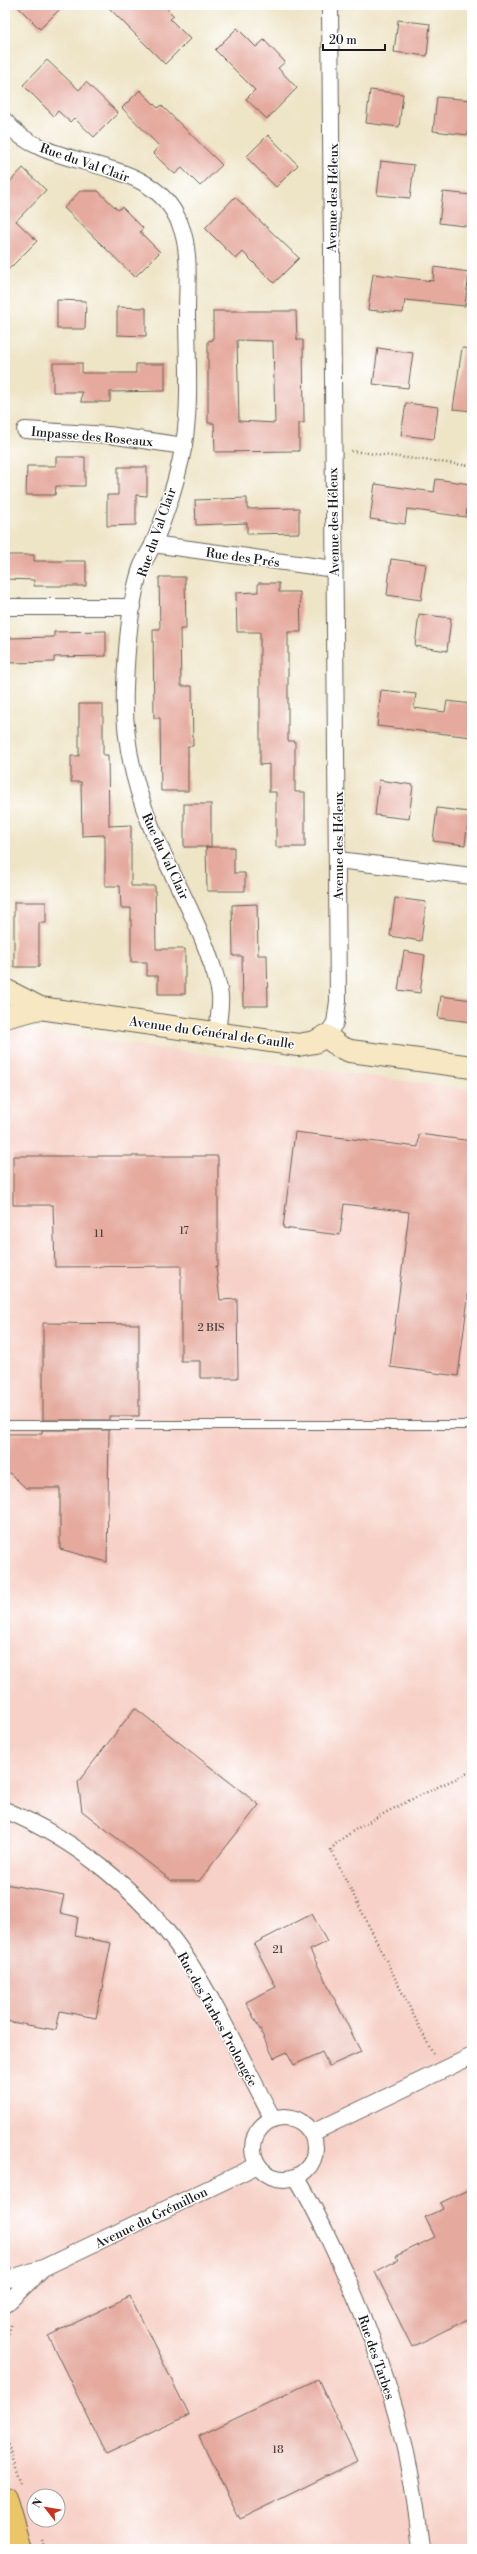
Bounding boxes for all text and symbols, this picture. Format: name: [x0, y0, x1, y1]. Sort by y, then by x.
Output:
scale bar: [323, 26, 385, 52]
text: 20 m: [329, 33, 357, 48]
street label: Rue du Val Clair: [38, 140, 132, 186]
street label: Avenue des Héleux: [324, 143, 342, 254]
street label: Impasse des Roseaux: [30, 424, 154, 450]
street label: Avenue des Héleux: [325, 467, 343, 578]
street label: Rue du Val Clair: [134, 485, 180, 579]
street label: Rue des Prés: [205, 545, 281, 571]
street label: Avenue des Héleux: [331, 791, 347, 902]
street label: Rue du Val Clair: [138, 811, 192, 903]
street label: Avenue du Général de Gaulle: [127, 1013, 296, 1053]
house number: 17: [179, 1224, 189, 1238]
house number: 11: [94, 1227, 104, 1241]
house number: 2 BIS: [198, 1321, 224, 1335]
house number: 21: [272, 1943, 284, 1957]
street label: Rue des Tarbes Prolongée: [174, 1950, 261, 2090]
street label: Avenue du Grémillon: [92, 2184, 210, 2253]
street label: Rue des Tarbes: [354, 2313, 398, 2402]
house number: 18: [272, 2443, 284, 2457]
north arrow: [26, 2488, 66, 2528]
text: N: [30, 2496, 47, 2511]

